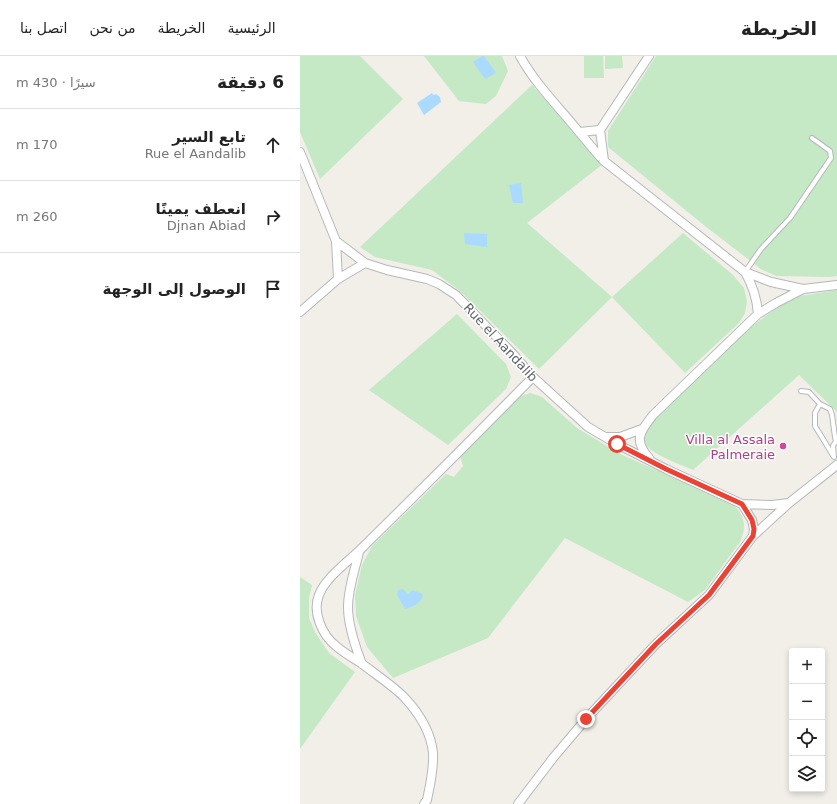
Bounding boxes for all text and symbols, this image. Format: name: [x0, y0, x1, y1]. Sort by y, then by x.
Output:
text: الخريطة: [741, 17, 817, 39]
text: اتصل بنا: [20, 20, 67, 36]
text: من نحن: [89, 20, 136, 36]
text: الخريطة: [158, 20, 205, 36]
text: الرئيسية: [227, 20, 276, 36]
text: 6 دقيقة: [217, 72, 284, 92]
text: سيرًا · 430 m: [16, 75, 96, 90]
text: تابع السير: [172, 128, 246, 146]
icon: ahead: [262, 134, 284, 156]
text: 170 m: [16, 137, 58, 152]
text: Rue el Aandalib: [145, 146, 246, 161]
text: انعطف يمينًا: [155, 200, 246, 218]
icon: right: [262, 206, 284, 228]
text: 260 m: [16, 209, 58, 224]
text: Djnan Abiad: [167, 218, 246, 233]
icon: arrive: [262, 278, 284, 300]
text: الوصول إلى الوجهة: [103, 280, 246, 298]
street label: Rue el Aandalib: [461, 300, 541, 385]
place label: Villa al Assala Palmeraie: [686, 432, 775, 462]
route start: [608, 435, 626, 453]
marker: Villa al Assala Palmeraie: [778, 441, 788, 451]
map controls: [789, 648, 825, 792]
button: +: [789, 648, 825, 684]
button: −: [789, 684, 825, 720]
route end: [577, 710, 595, 728]
button: locate: [789, 720, 825, 756]
button: layers: [789, 756, 825, 792]

